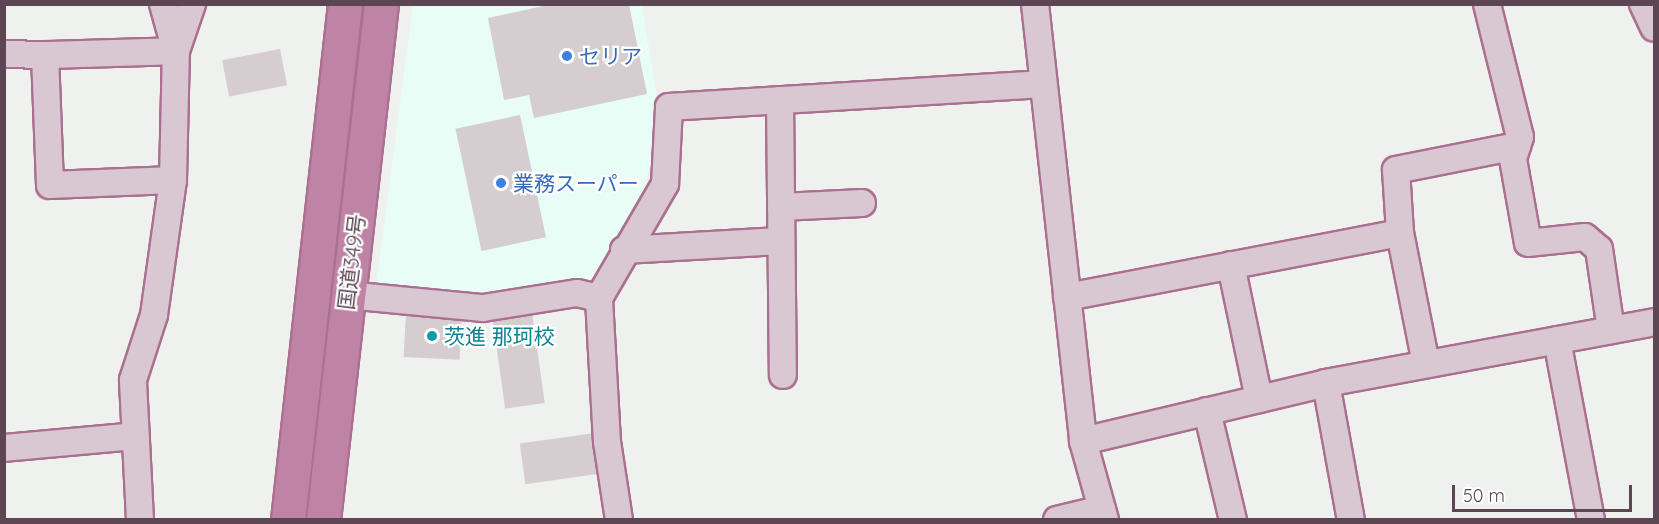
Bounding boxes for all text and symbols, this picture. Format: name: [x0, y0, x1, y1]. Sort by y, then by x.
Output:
place label: セリア: [579, 43, 642, 69]
marker: セリア: [560, 49, 574, 63]
place label: 業務スーパー: [513, 170, 639, 196]
marker: 業務スーパー: [494, 176, 508, 190]
street label: 国道349号: [333, 213, 369, 311]
place label: 茨進 那珂校: [444, 323, 555, 349]
marker: 茨進 那珂校: [425, 329, 439, 343]
scale bar: [1455, 473, 1635, 511]
text: 50 m: [1463, 484, 1505, 507]

